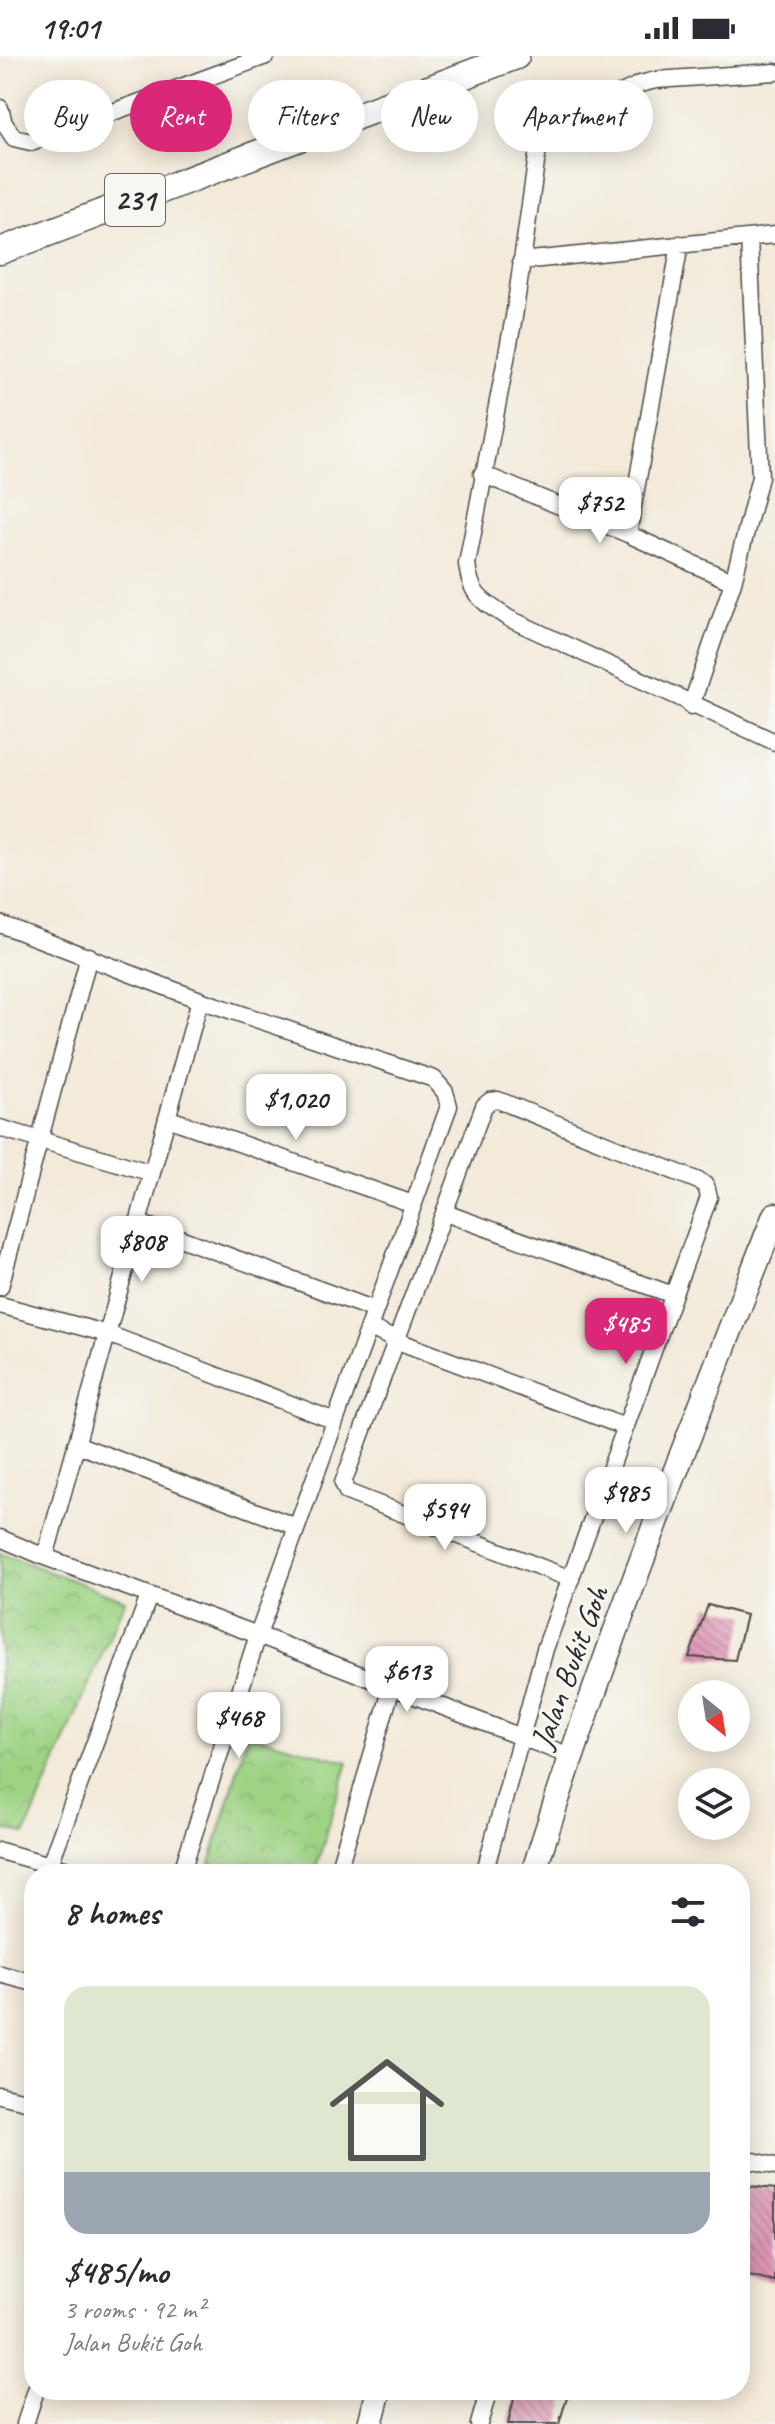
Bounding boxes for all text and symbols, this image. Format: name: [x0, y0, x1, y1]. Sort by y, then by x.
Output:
text: 19:01: [40, 9, 100, 47]
chip: Buy: [24, 80, 114, 152]
chip: Rent: [130, 80, 232, 152]
chip: Filters: [248, 80, 365, 152]
chip: New: [381, 80, 478, 152]
chip: Apartment: [494, 80, 653, 152]
road number: 231: [105, 174, 165, 226]
pin: $752: [553, 477, 647, 545]
text: $752: [577, 486, 623, 519]
pin: $1,020: [231, 1074, 361, 1142]
text: $1,020: [264, 1083, 328, 1116]
pin: $808: [95, 1216, 189, 1284]
text: $808: [119, 1225, 165, 1258]
pin: $485: [579, 1298, 673, 1366]
text: $485: [603, 1307, 649, 1340]
pin: $985: [579, 1467, 673, 1535]
text: $985: [603, 1476, 649, 1509]
pin: $594: [398, 1484, 492, 1552]
text: $594: [422, 1493, 468, 1526]
street label: Jalan Bukit Goh: [520, 1579, 618, 1756]
pin: $613: [360, 1646, 454, 1714]
text: $613: [383, 1655, 431, 1688]
north arrow: [678, 1680, 750, 1752]
map controls: [678, 1680, 750, 1840]
pin: $468: [192, 1692, 286, 1760]
text: $468: [215, 1701, 263, 1734]
button: layers: [678, 1768, 750, 1840]
icon: filters: [666, 1890, 710, 1934]
text: 8 homes: [64, 1891, 160, 1934]
icon: home: [315, 2038, 459, 2182]
text: $485/mo: [64, 2250, 168, 2293]
text: 3 rooms · 92 m²: [64, 2293, 205, 2326]
text: Jalan Bukit Goh: [64, 2326, 202, 2359]

